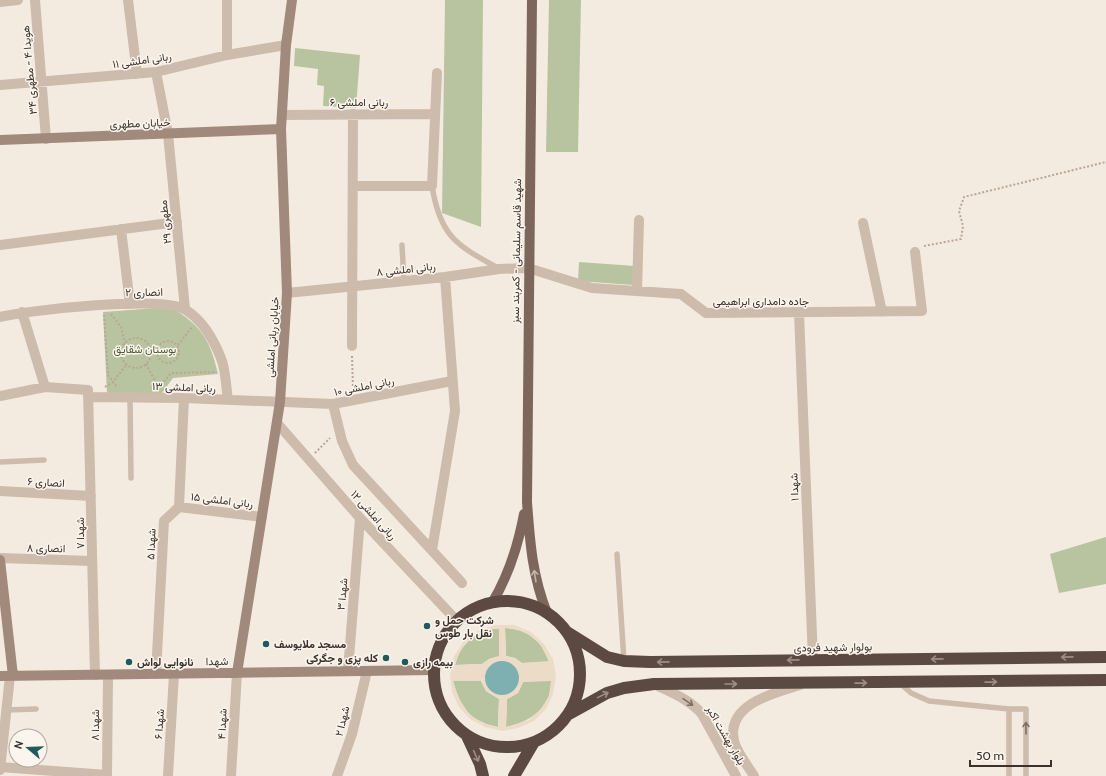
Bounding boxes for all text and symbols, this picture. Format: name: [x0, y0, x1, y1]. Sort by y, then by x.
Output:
street label: هویدا ۴ - مطهری ۳۴: [18, 24, 40, 115]
street label: ربانی املشی ۱۱: [112, 49, 173, 71]
street label: ربانی املشی ۶: [330, 95, 389, 109]
street label: خیابان مطهری: [109, 115, 171, 131]
street label: شهید قاسم سلیمانی - کمربند سبز: [508, 178, 525, 325]
street label: مطهری ۲۹: [156, 199, 174, 245]
street label: ربانی املشی ۸: [376, 259, 437, 279]
street label: انصاری ۲: [125, 285, 163, 299]
street label: جاده دامداری ابراهیمی: [713, 294, 809, 308]
street label: خیابان ربانی املشی: [262, 296, 282, 378]
park label: بوستان شقایق: [114, 342, 176, 356]
street label: ربانی املشی ۱۰: [333, 373, 396, 399]
street label: ربانی املشی ۱۳: [152, 379, 216, 395]
street label: شهدا ۱: [787, 472, 801, 501]
street label: انصاری ۶: [27, 474, 65, 490]
street label: ربانی املشی ۱۲: [348, 487, 400, 543]
street label: ربانی املشی ۱۵: [190, 489, 254, 511]
street label: شهدا ۷: [73, 517, 87, 549]
street label: شهدا ۵: [143, 528, 159, 560]
street label: انصاری ۸: [27, 541, 65, 555]
one-way arrow: [531, 570, 539, 583]
street label: شهدا ۳: [334, 577, 350, 611]
place label: شرکت حمل و نقل بار طوس: [435, 613, 494, 640]
marker: شرکت حمل و نقل بار طوس: [422, 621, 432, 631]
place label: مسجد ملایوسف: [274, 637, 346, 651]
marker: مسجد ملایوسف: [261, 639, 271, 649]
street label: بولوار شهید فرودی: [794, 639, 872, 655]
place label: کله پزی و جگرکی: [306, 651, 378, 666]
marker: کله پزی و جگرکی: [381, 653, 391, 663]
one-way arrow: [1061, 653, 1074, 661]
street label: شهدا: [206, 654, 229, 668]
place label: نانوایی لواش: [137, 655, 193, 669]
place label: بیمه رازی: [413, 655, 453, 669]
one-way arrow: [931, 655, 944, 663]
one-way arrow: [787, 656, 800, 664]
marker: نانوایی لواش: [124, 657, 134, 667]
marker: بیمه رازی: [400, 657, 410, 667]
one-way arrow: [657, 658, 670, 666]
one-way arrow: [984, 678, 997, 686]
one-way arrow: [854, 679, 867, 687]
one-way arrow: [724, 680, 737, 688]
one-way arrow: [597, 691, 609, 698]
one-way arrow: [683, 698, 694, 706]
street label: بلوار بهشت اکبر: [703, 702, 749, 767]
street label: شهدا ۲: [331, 704, 353, 738]
street label: شهدا ۶: [151, 708, 167, 740]
street label: شهدا ۴: [214, 708, 230, 740]
street label: شهدا ۸: [88, 709, 102, 741]
one-way arrow: [1022, 722, 1030, 735]
north arrow: [8, 728, 48, 768]
text: N: [11, 739, 26, 751]
scale bar: [970, 742, 1051, 768]
text: 50 m: [976, 748, 1004, 763]
one-way arrow: [473, 749, 480, 761]

